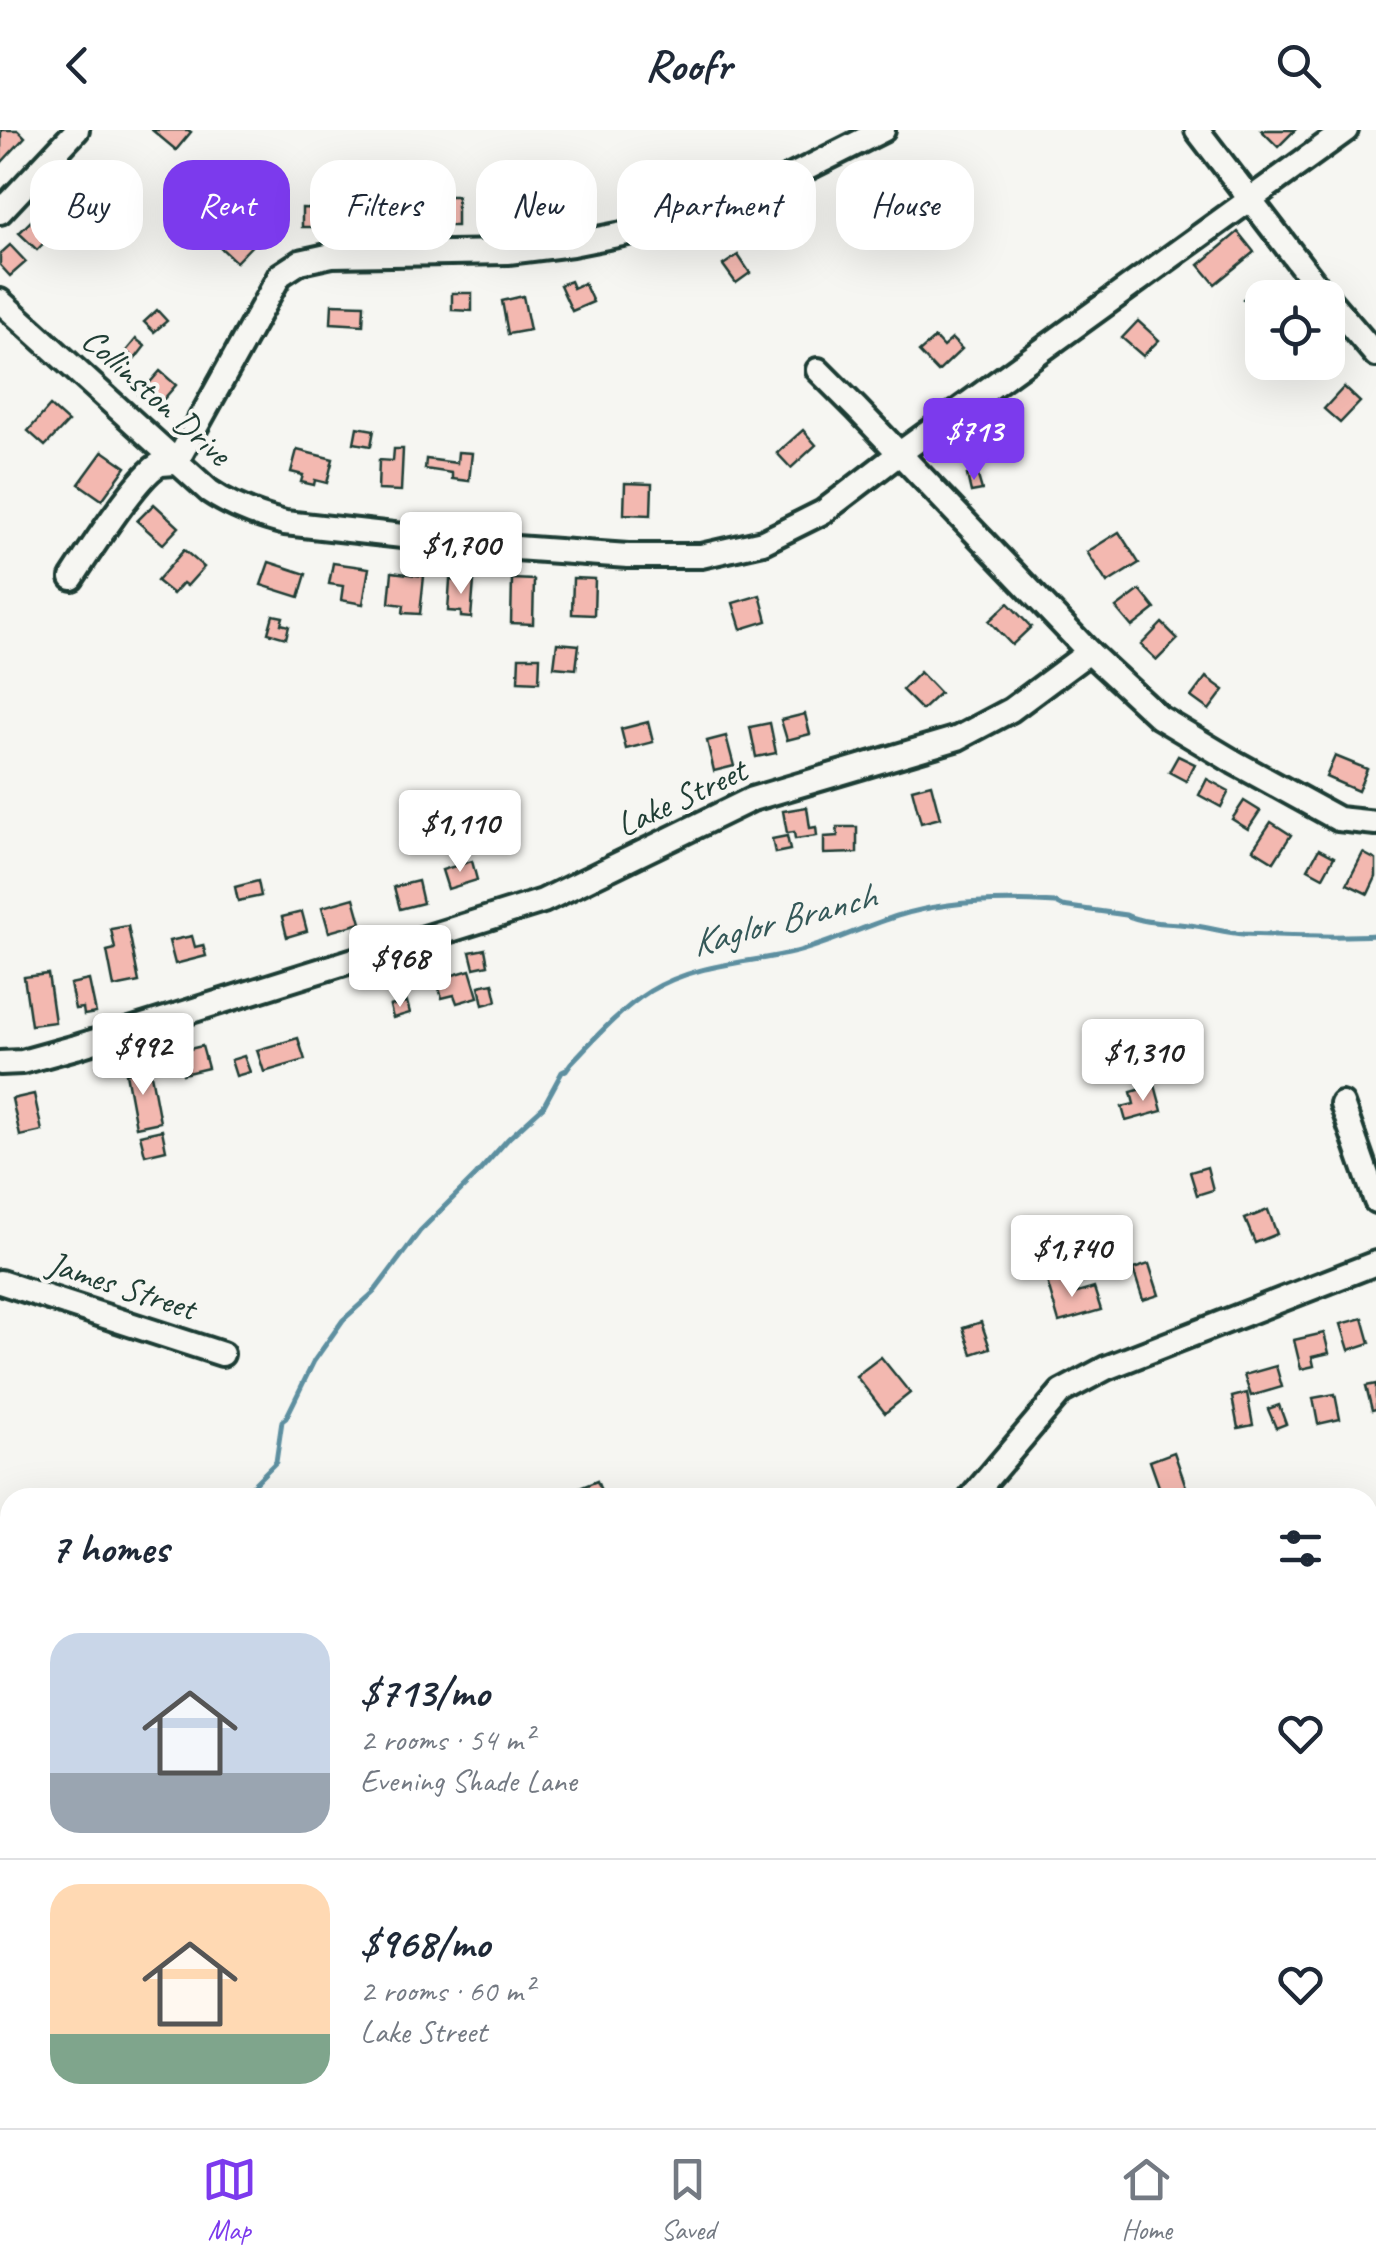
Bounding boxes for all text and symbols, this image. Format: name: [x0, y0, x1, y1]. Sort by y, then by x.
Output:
text: Roofr: [645, 37, 731, 94]
icon: back: [50, 38, 105, 93]
icon: search: [1271, 38, 1326, 93]
chip: Buy: [30, 160, 143, 250]
chip: Rent: [163, 160, 290, 250]
chip: Filters: [310, 160, 456, 250]
chip: New: [476, 160, 597, 250]
chip: Apartment: [617, 160, 816, 250]
chip: House: [836, 160, 974, 250]
map controls: [1245, 280, 1345, 380]
button: locate: [1245, 280, 1345, 380]
street label: Collinston Drive: [73, 317, 243, 477]
pin: $713: [915, 398, 1033, 483]
text: $713: [945, 410, 1003, 451]
pin: $1,700: [380, 512, 542, 597]
text: $1,700: [422, 524, 500, 565]
street label: Lake Street: [609, 746, 757, 847]
pin: $1,110: [379, 790, 541, 875]
text: $1,110: [421, 802, 499, 843]
water label: Kaglor Branch: [686, 872, 883, 967]
pin: $968: [341, 925, 459, 1010]
text: $968: [371, 937, 429, 978]
pin: $992: [84, 1013, 202, 1098]
pin: $1,310: [1062, 1019, 1224, 1104]
text: $992: [115, 1025, 171, 1066]
text: $1,310: [1104, 1031, 1182, 1072]
pin: $1,740: [991, 1215, 1153, 1300]
text: $1,740: [1033, 1227, 1111, 1268]
street label: James Street: [40, 1240, 205, 1332]
icon: filters: [1273, 1521, 1328, 1576]
text: 7 homes: [50, 1522, 168, 1575]
text: $713/mo: [360, 1666, 489, 1719]
icon: home: [130, 1673, 250, 1793]
icon: heart: [1273, 1706, 1328, 1761]
text: 2 rooms · 54 m²: [360, 1719, 533, 1760]
text: Evening Shade Lane: [360, 1760, 577, 1801]
text: $968/mo: [360, 1917, 490, 1970]
icon: home: [130, 1924, 250, 2044]
icon: heart: [1273, 1957, 1328, 2012]
text: 2 rooms · 60 m²: [360, 1970, 533, 2011]
text: Lake Street: [360, 2011, 487, 2052]
tab: Map: [202, 2152, 257, 2247]
tab: Saved: [660, 2152, 715, 2247]
tab: Home: [1119, 2152, 1174, 2247]

